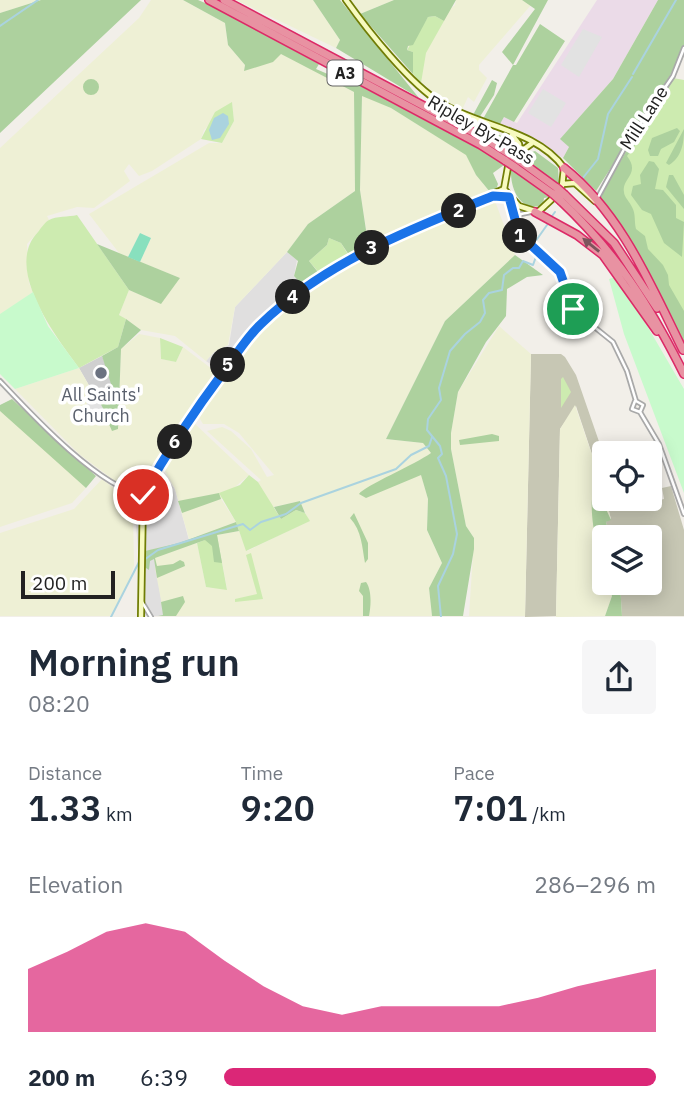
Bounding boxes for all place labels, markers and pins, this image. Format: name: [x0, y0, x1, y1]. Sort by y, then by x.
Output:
pin: 2: [442, 194, 476, 228]
pin: 1: [503, 218, 538, 254]
pin: 3: [354, 230, 390, 266]
pin: [543, 279, 603, 339]
pin: 4: [276, 280, 310, 314]
pin: 5: [210, 348, 246, 382]
marker: All Saints' Church: [93, 365, 109, 381]
place label: All Saints' Church: [61, 383, 141, 427]
pin: 6: [158, 424, 192, 460]
pin: [113, 465, 173, 525]

